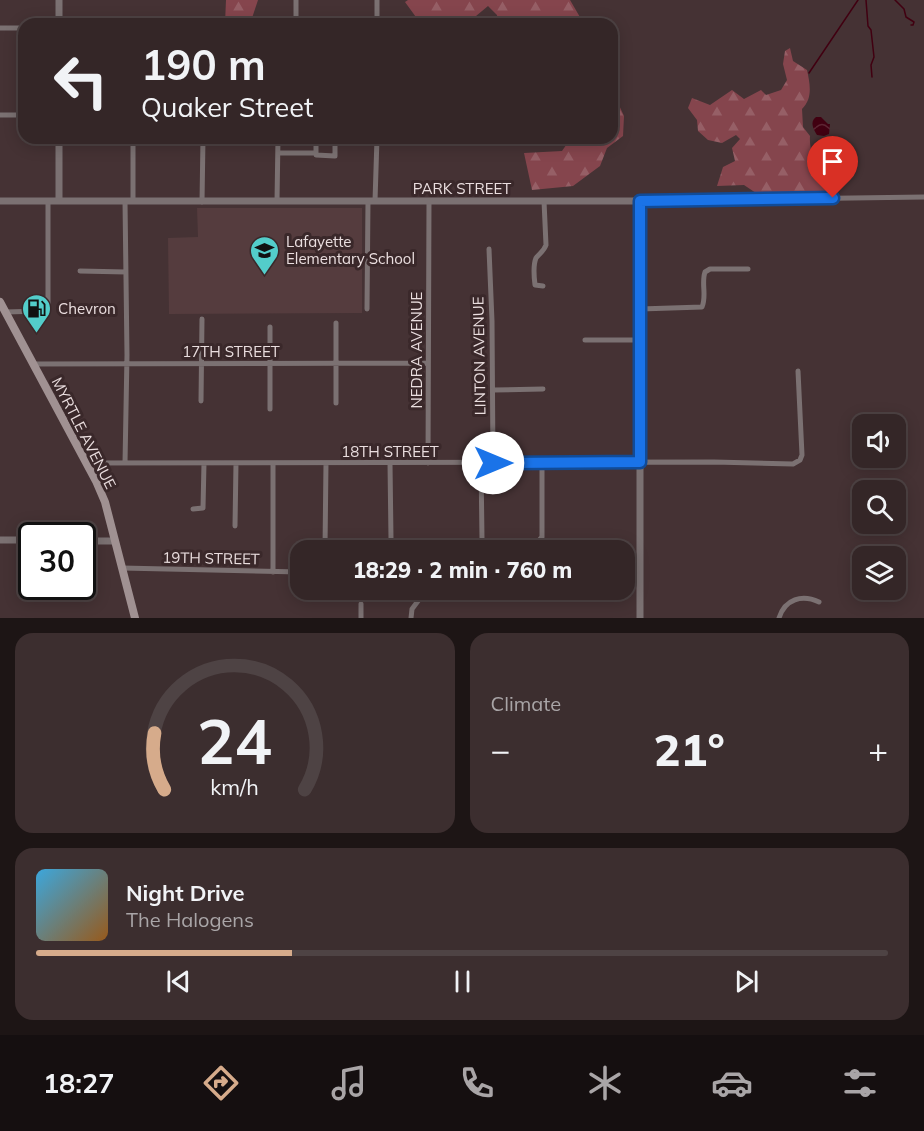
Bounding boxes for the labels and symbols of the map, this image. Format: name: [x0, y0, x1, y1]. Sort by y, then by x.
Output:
pin: [807, 136, 858, 198]
street label: PARK STREET: [413, 179, 511, 198]
place label: Lafayette Elementary School: [286, 232, 415, 268]
school or university icon: Lafayette Elementary School: [249, 234, 281, 276]
street label: NEDRA AVENUE: [407, 291, 426, 408]
fuel station icon: Chevron: [21, 292, 53, 334]
street label: LINTON AVENUE: [468, 296, 490, 416]
place label: Chevron: [58, 299, 116, 318]
street label: 17TH STREET: [182, 342, 280, 361]
street label: MYRTLE AVENUE: [48, 374, 120, 492]
position arrow: [461, 431, 525, 495]
street label: 18TH STREET: [341, 442, 439, 461]
speed limit sign: 30: [18, 522, 96, 600]
street label: 19TH STREET: [162, 548, 260, 568]

